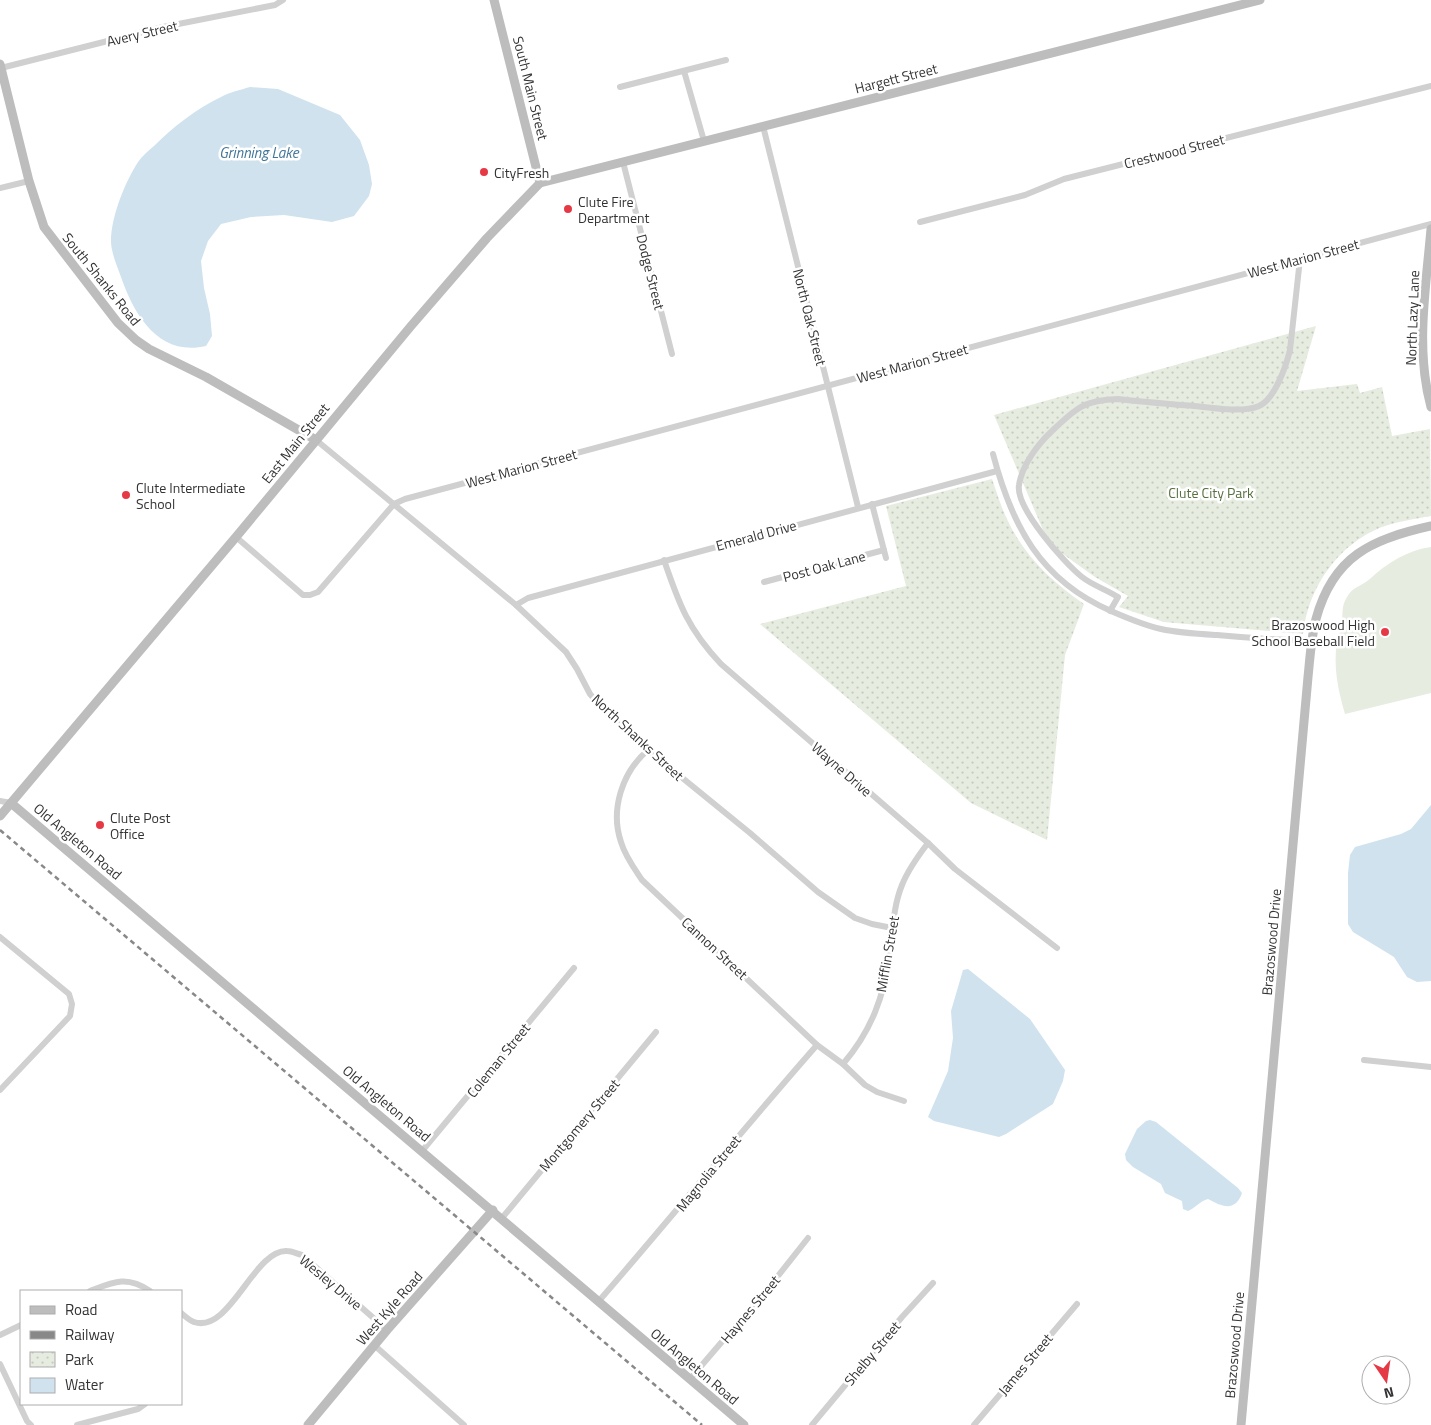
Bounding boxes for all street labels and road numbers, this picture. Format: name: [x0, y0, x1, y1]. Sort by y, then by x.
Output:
street label: Avery Street: [104, 15, 180, 51]
street label: South Main Street: [508, 34, 554, 142]
street label: Hargett Street: [852, 58, 940, 98]
street label: Crestwood Street: [1122, 128, 1226, 174]
street label: South Shanks Road: [58, 228, 146, 330]
street label: Dodge Street: [631, 232, 671, 312]
street label: West Marion Street: [1245, 233, 1361, 283]
street label: North Oak Street: [788, 266, 832, 368]
street label: North Lazy Lane: [1400, 270, 1424, 366]
street label: West Marion Street: [854, 338, 970, 388]
street label: East Main Street: [256, 398, 334, 488]
street label: West Marion Street: [463, 443, 579, 493]
street label: Emerald Drive: [713, 514, 799, 556]
street label: Post Oak Lane: [780, 545, 868, 587]
street label: North Shanks Street: [587, 689, 689, 785]
street label: Wayne Drive: [807, 737, 877, 801]
street label: Old Angleton Road: [29, 798, 127, 884]
street label: Brazoswood Drive: [1256, 888, 1286, 996]
street label: Cannon Street: [677, 912, 753, 984]
street label: Mifflin Street: [870, 914, 904, 994]
street label: Coleman Street: [461, 1018, 535, 1102]
street label: Old Angleton Road: [338, 1060, 436, 1146]
street label: Montgomery Street: [534, 1074, 624, 1176]
street label: Magnolia Street: [670, 1130, 746, 1216]
street label: Wesley Drive: [295, 1249, 367, 1315]
street label: West Kyle Road: [351, 1266, 427, 1350]
street label: Haynes Street: [715, 1270, 785, 1348]
street label: Brazoswood Drive: [1219, 1291, 1249, 1399]
street label: Shelby Street: [839, 1316, 905, 1390]
street label: Old Angleton Road: [646, 1323, 744, 1409]
street label: James Street: [993, 1328, 1057, 1400]

